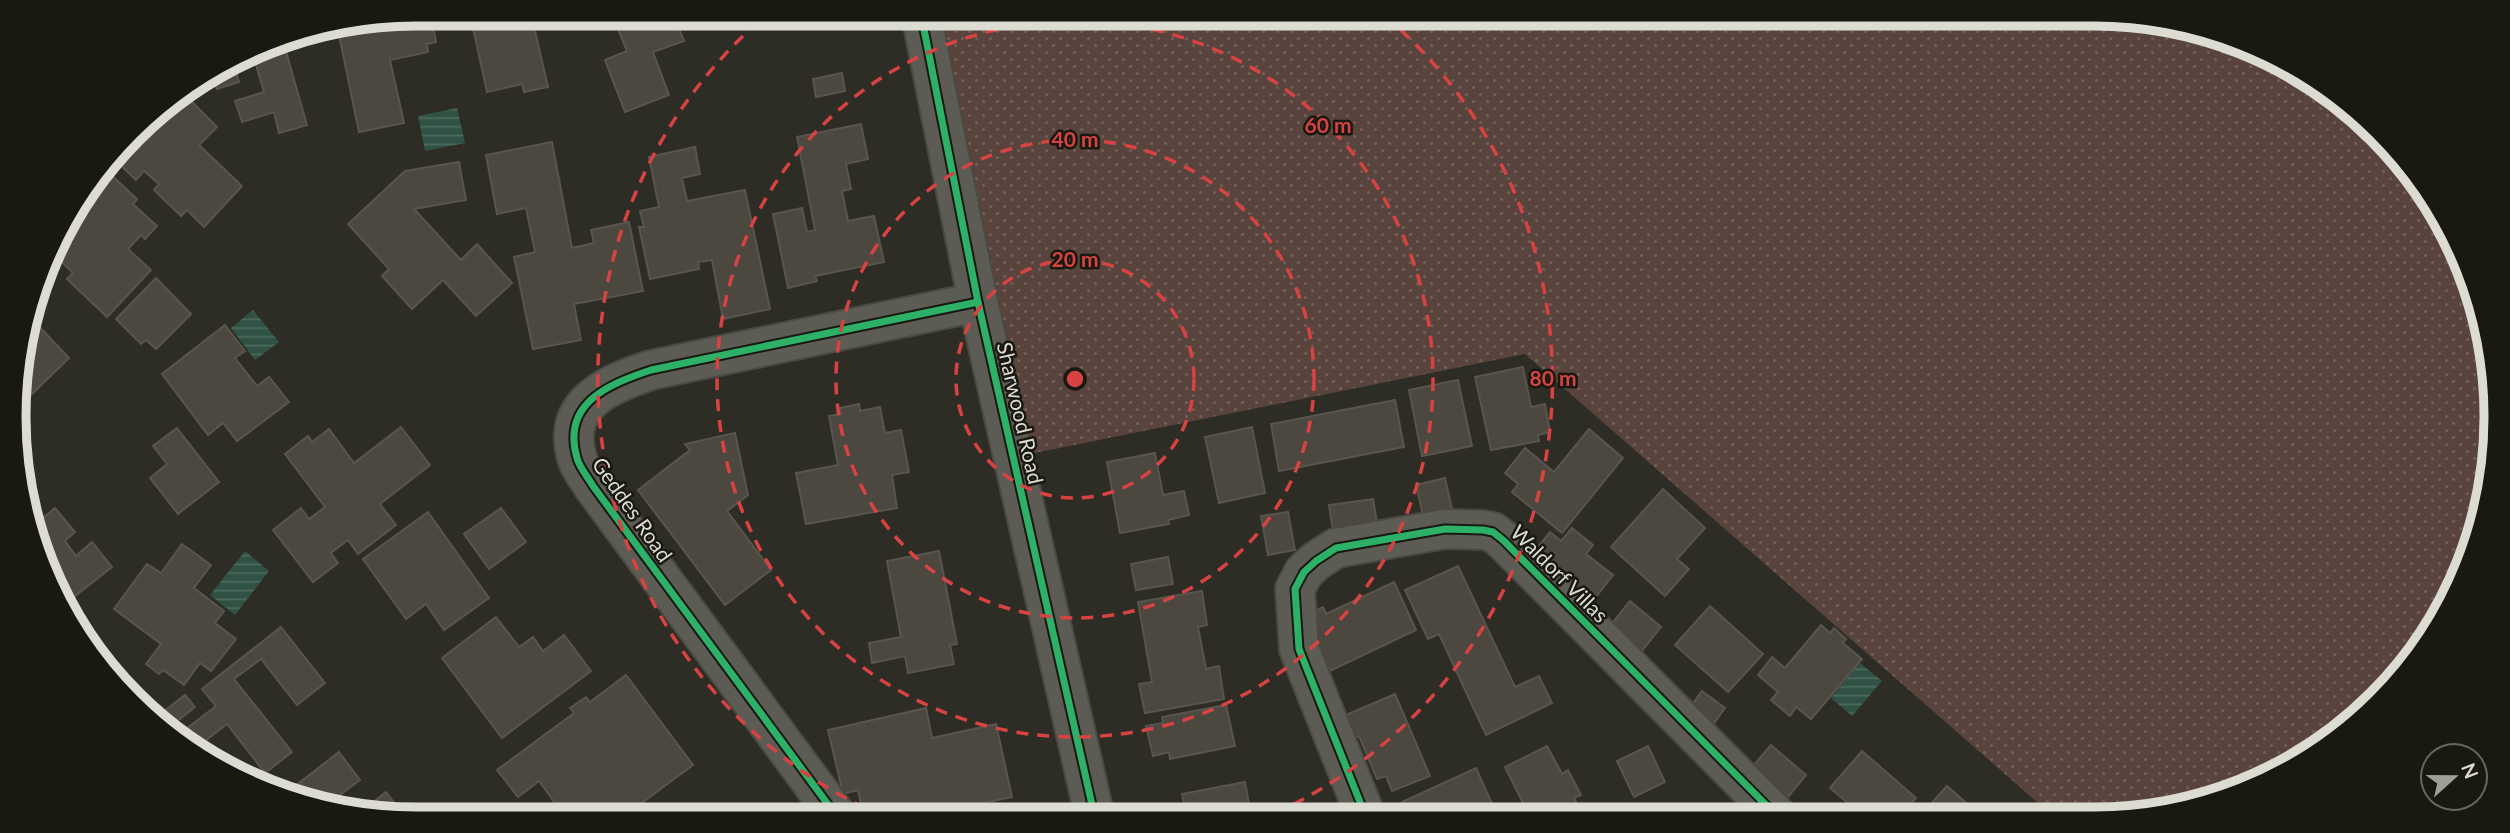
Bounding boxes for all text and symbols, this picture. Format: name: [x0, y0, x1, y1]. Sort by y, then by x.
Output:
text: 60 m: [1304, 112, 1352, 137]
text: 40 m: [1051, 126, 1099, 151]
text: 20 m: [1051, 246, 1099, 271]
street label: Sharwood Road: [993, 340, 1049, 486]
text: 80 m: [1529, 365, 1577, 390]
centre of rings: [1063, 367, 1087, 391]
street label: Geddes Road: [588, 452, 678, 566]
street label: Waldorf Villas: [1506, 519, 1614, 627]
north arrow: [2419, 742, 2489, 812]
text: N: [2457, 760, 2484, 782]

